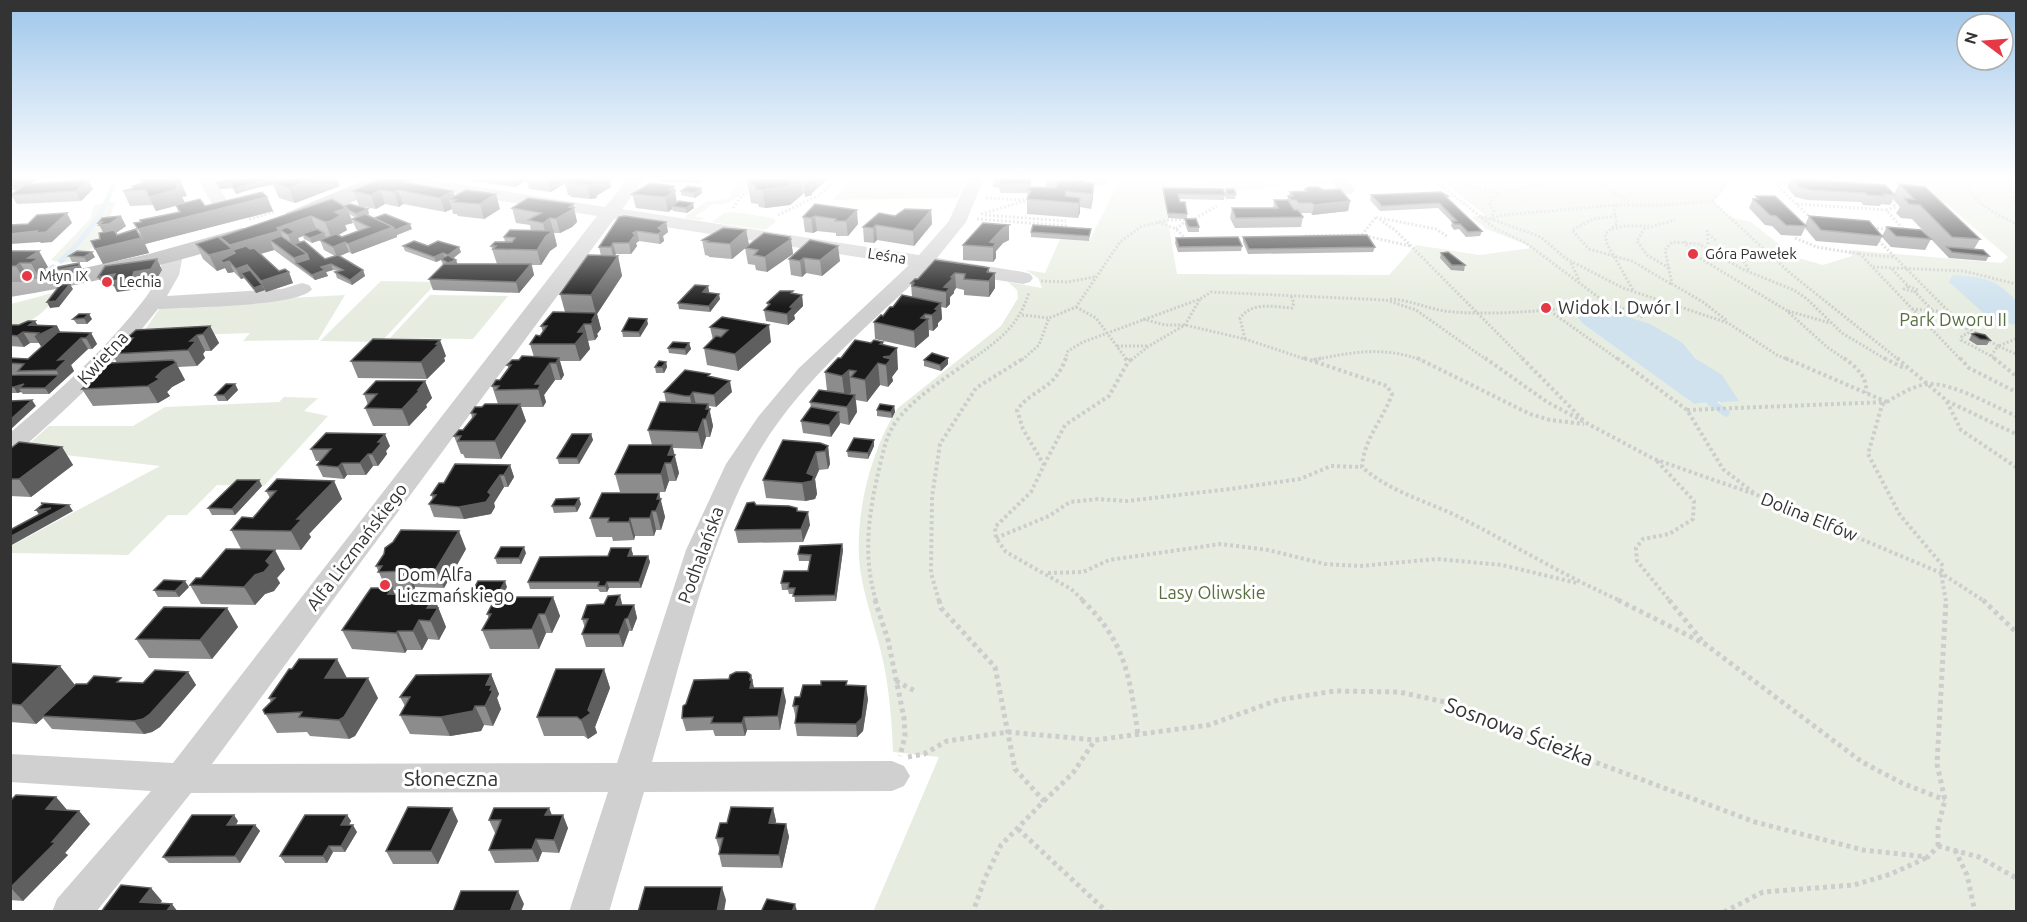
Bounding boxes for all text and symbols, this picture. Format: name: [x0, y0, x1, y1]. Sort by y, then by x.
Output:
north arrow: [1955, 12, 2015, 72]
text: N: [1960, 30, 1981, 46]
street label: Leśna: [867, 244, 908, 267]
place label: Góra Pawełek: [1705, 245, 1797, 262]
marker: Góra Pawełek: [1686, 247, 1700, 261]
place label: Młyn IX: [39, 267, 88, 284]
marker: Młyn IX: [20, 269, 34, 283]
place label: Lechia: [119, 273, 162, 290]
marker: Lechia: [100, 275, 114, 289]
place label: Widok I. Dwór I: [1558, 297, 1680, 317]
marker: Widok I. Dwór I: [1539, 301, 1553, 315]
park label: Park Dworu II: [1899, 309, 2007, 329]
street label: Kwietna: [73, 327, 132, 388]
street label: Alfa Liczmańskiego: [302, 479, 411, 614]
street label: Dolina Elfów: [1758, 488, 1860, 544]
street label: Podhalańska: [673, 504, 727, 606]
place label: Dom Alfa Liczmańskiego: [397, 564, 514, 605]
marker: Dom Alfa Liczmańskiego: [378, 578, 392, 592]
park label: Lasy Oliwskie: [1158, 582, 1266, 602]
street label: Sosnowa Ścieżka: [1442, 692, 1597, 770]
street label: Słoneczna: [404, 766, 498, 790]

